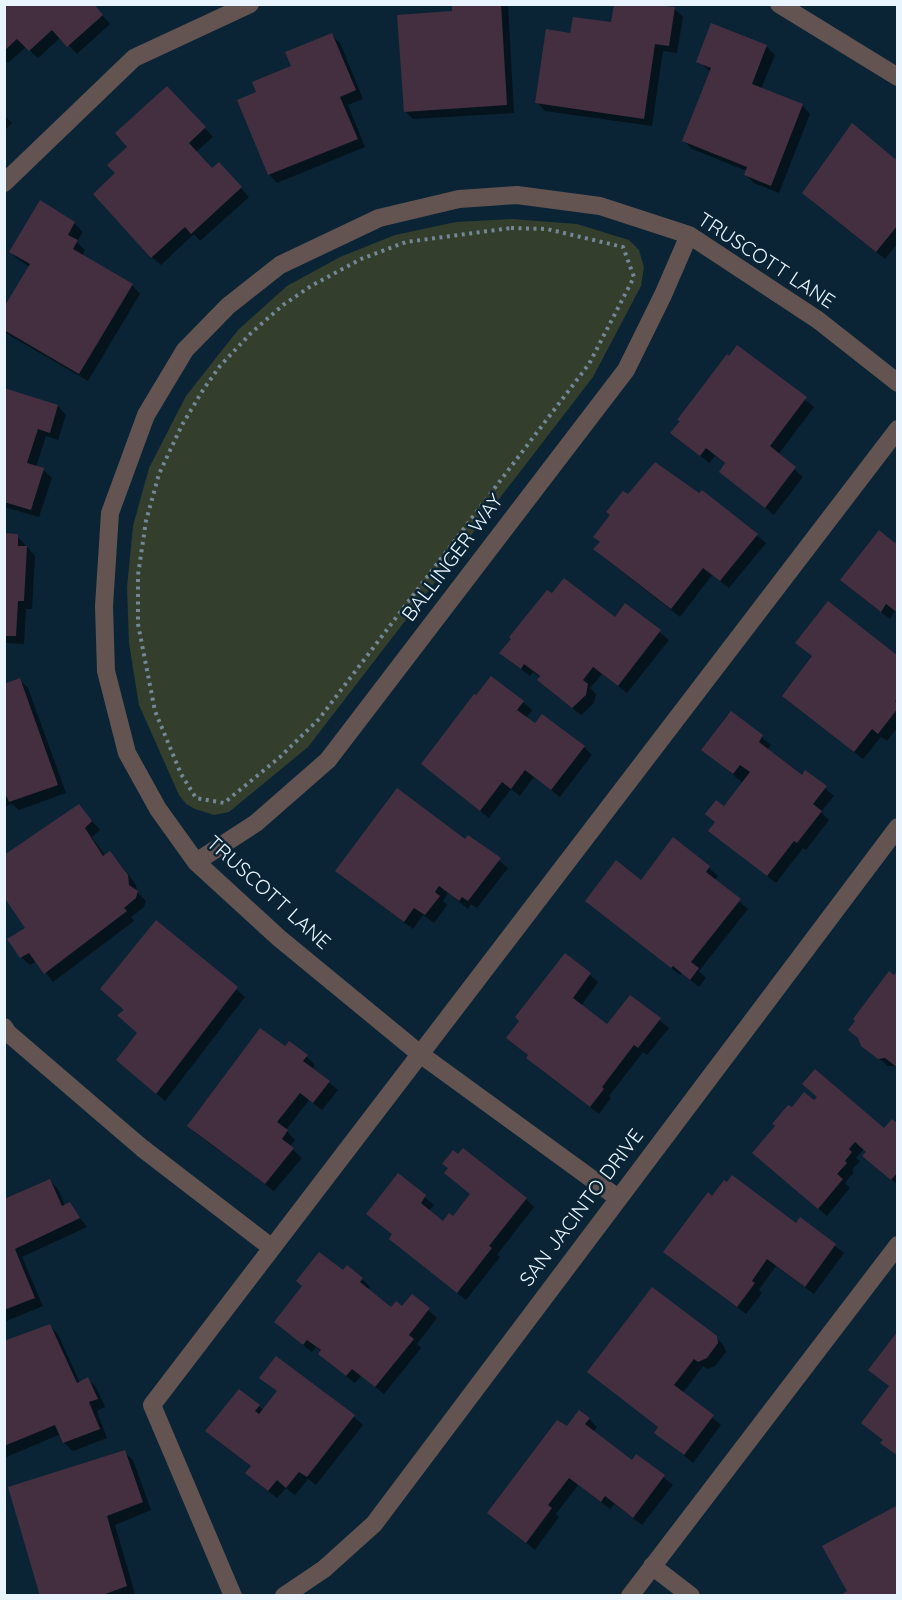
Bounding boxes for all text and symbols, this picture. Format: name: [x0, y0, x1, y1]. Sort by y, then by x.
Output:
street label: TRUSCOTT LANE: [693, 208, 839, 314]
street label: BALLINGER WAY: [397, 490, 509, 626]
street label: TRUSCOTT LANE: [201, 831, 335, 955]
street label: SAN JACINTO DRIVE: [515, 1125, 649, 1291]

